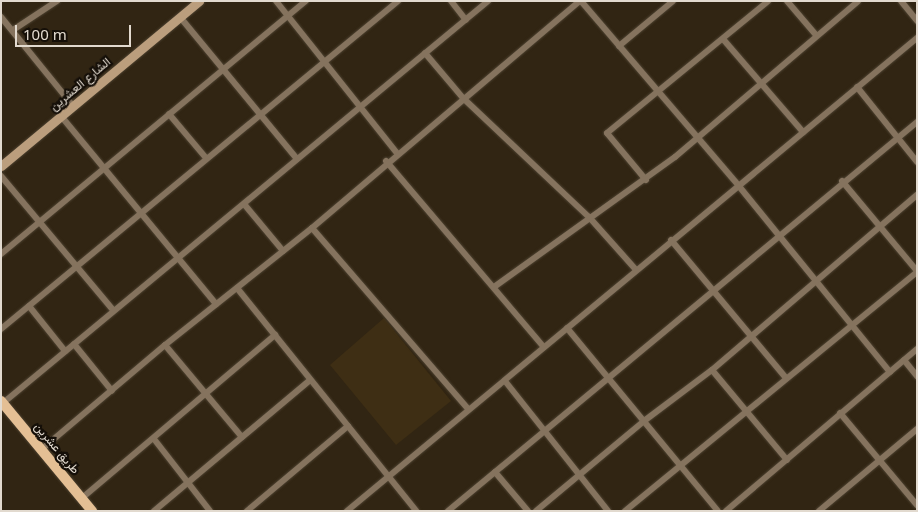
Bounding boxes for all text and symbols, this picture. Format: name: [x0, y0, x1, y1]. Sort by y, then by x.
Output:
scale bar: [18, 15, 134, 47]
text: 100 m: [23, 24, 67, 44]
street label: الشارع العشرين: [47, 54, 113, 114]
street label: طريق عشرين: [31, 419, 83, 477]

